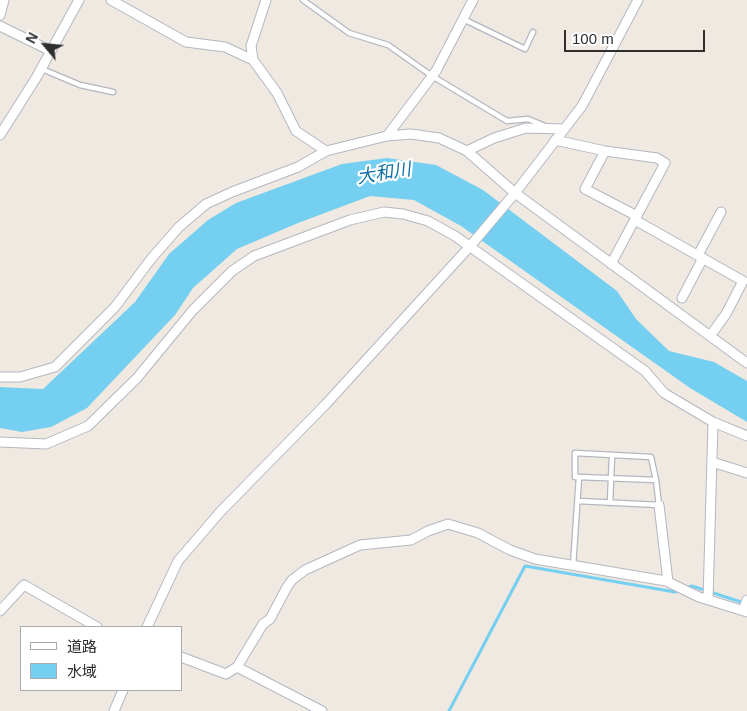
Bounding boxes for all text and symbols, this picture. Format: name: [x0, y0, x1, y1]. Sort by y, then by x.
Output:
north arrow: [20, 20, 70, 70]
scale bar: [567, 20, 708, 52]
text: N: [22, 30, 41, 46]
text: 100 m: [572, 30, 614, 47]
water label: 大和川: [356, 159, 412, 189]
legend: [20, 626, 182, 691]
text: 道路: [67, 638, 97, 655]
text: 水域: [67, 663, 97, 680]

